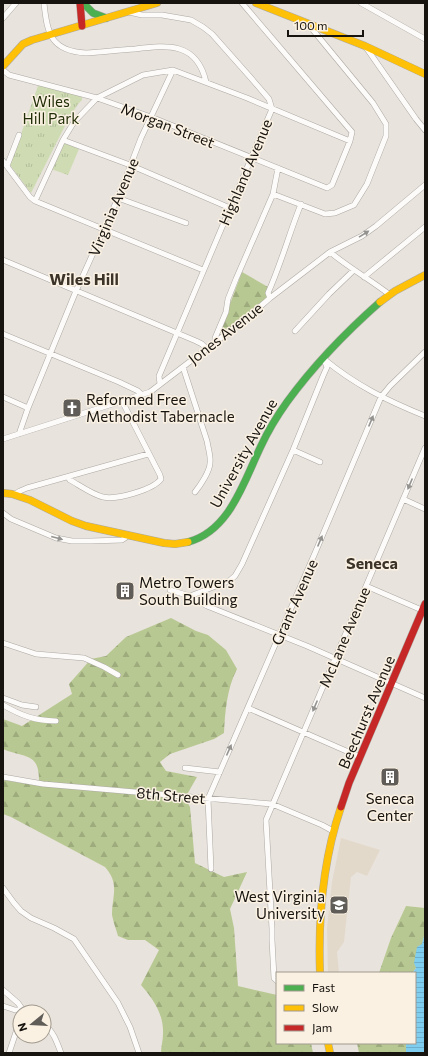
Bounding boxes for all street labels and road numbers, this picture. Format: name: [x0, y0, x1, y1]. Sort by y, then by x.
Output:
street label: Morgan Street: [119, 99, 217, 151]
street label: Highland Avenue: [215, 116, 276, 228]
street label: Virginia Avenue: [84, 155, 142, 259]
street label: Jones Avenue: [184, 298, 266, 368]
street label: University Avenue: [206, 395, 280, 511]
street label: Grant Avenue: [267, 556, 321, 648]
street label: McLane Avenue: [315, 584, 373, 690]
street label: Beechurst Avenue: [334, 653, 398, 771]
street label: 8th Street: [136, 783, 206, 807]

